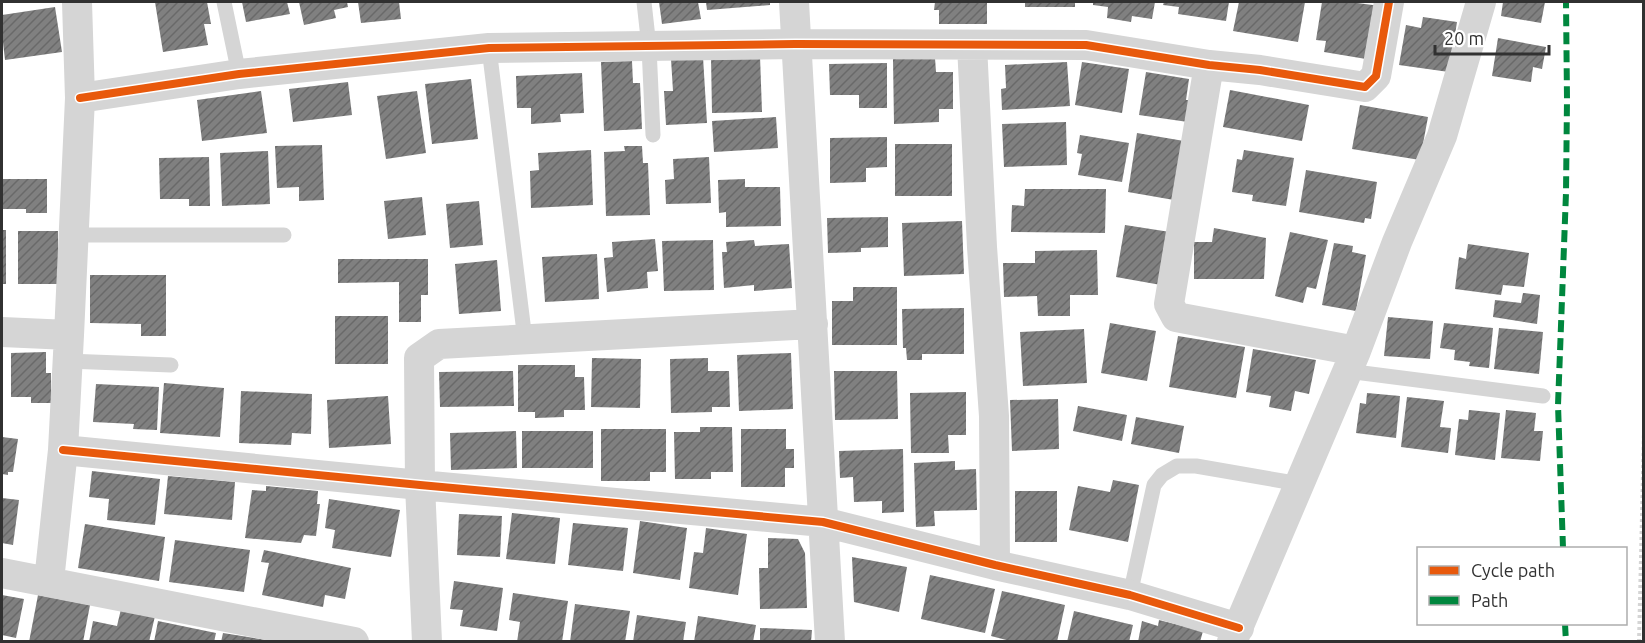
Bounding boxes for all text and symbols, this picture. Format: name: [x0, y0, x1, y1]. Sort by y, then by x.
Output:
scale bar: [1435, 18, 1549, 56]
text: 20 m: [1444, 28, 1484, 48]
legend: [1417, 547, 1627, 625]
text: Cycle path: [1471, 560, 1555, 580]
text: Path: [1471, 590, 1508, 610]

